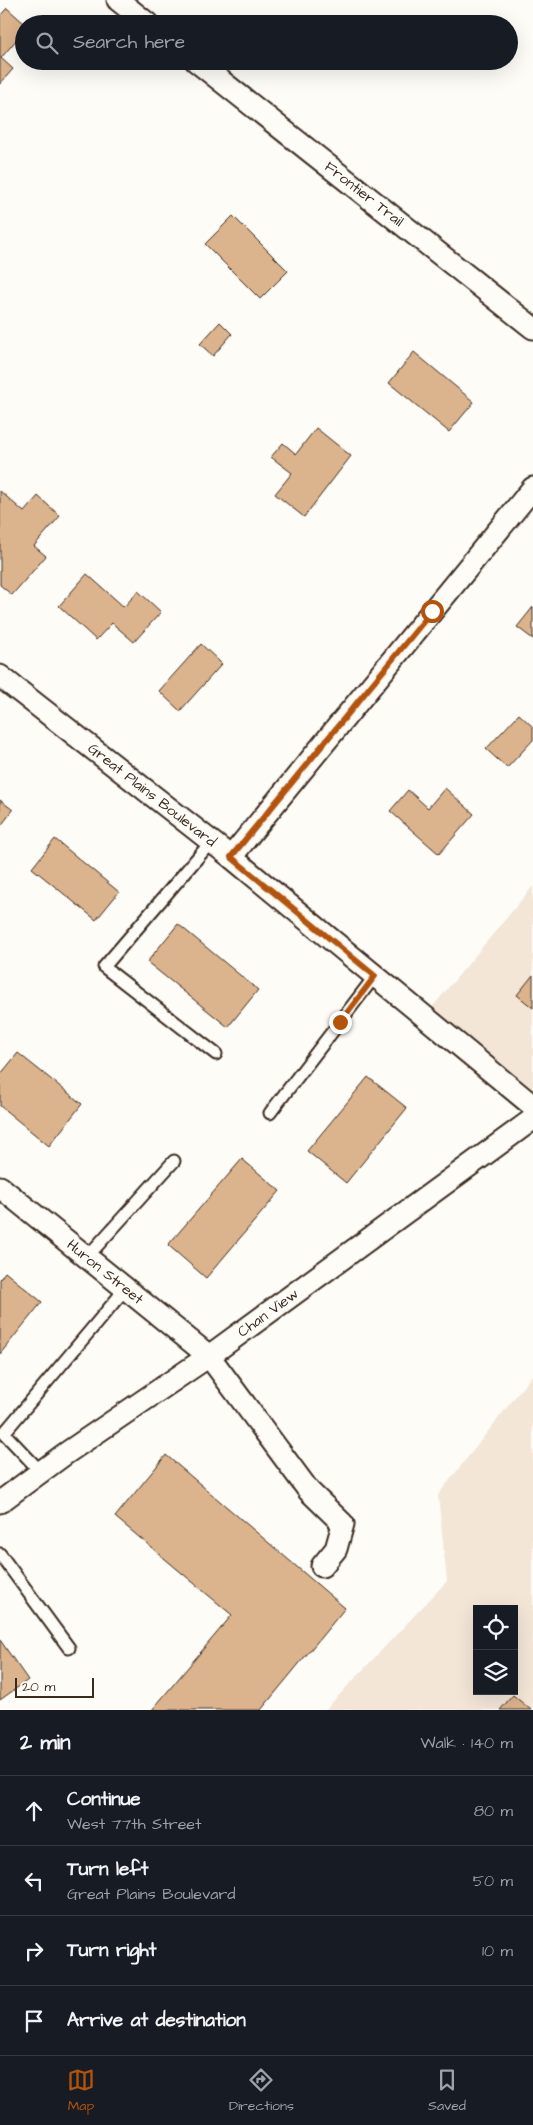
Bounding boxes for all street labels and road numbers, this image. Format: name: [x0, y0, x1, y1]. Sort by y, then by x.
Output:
street label: Frontier Trail: [320, 156, 408, 232]
street label: Great Plains Boulevard: [83, 738, 221, 852]
street label: Huron Street: [62, 1235, 148, 1309]
street label: Chan View: [233, 1284, 303, 1342]

